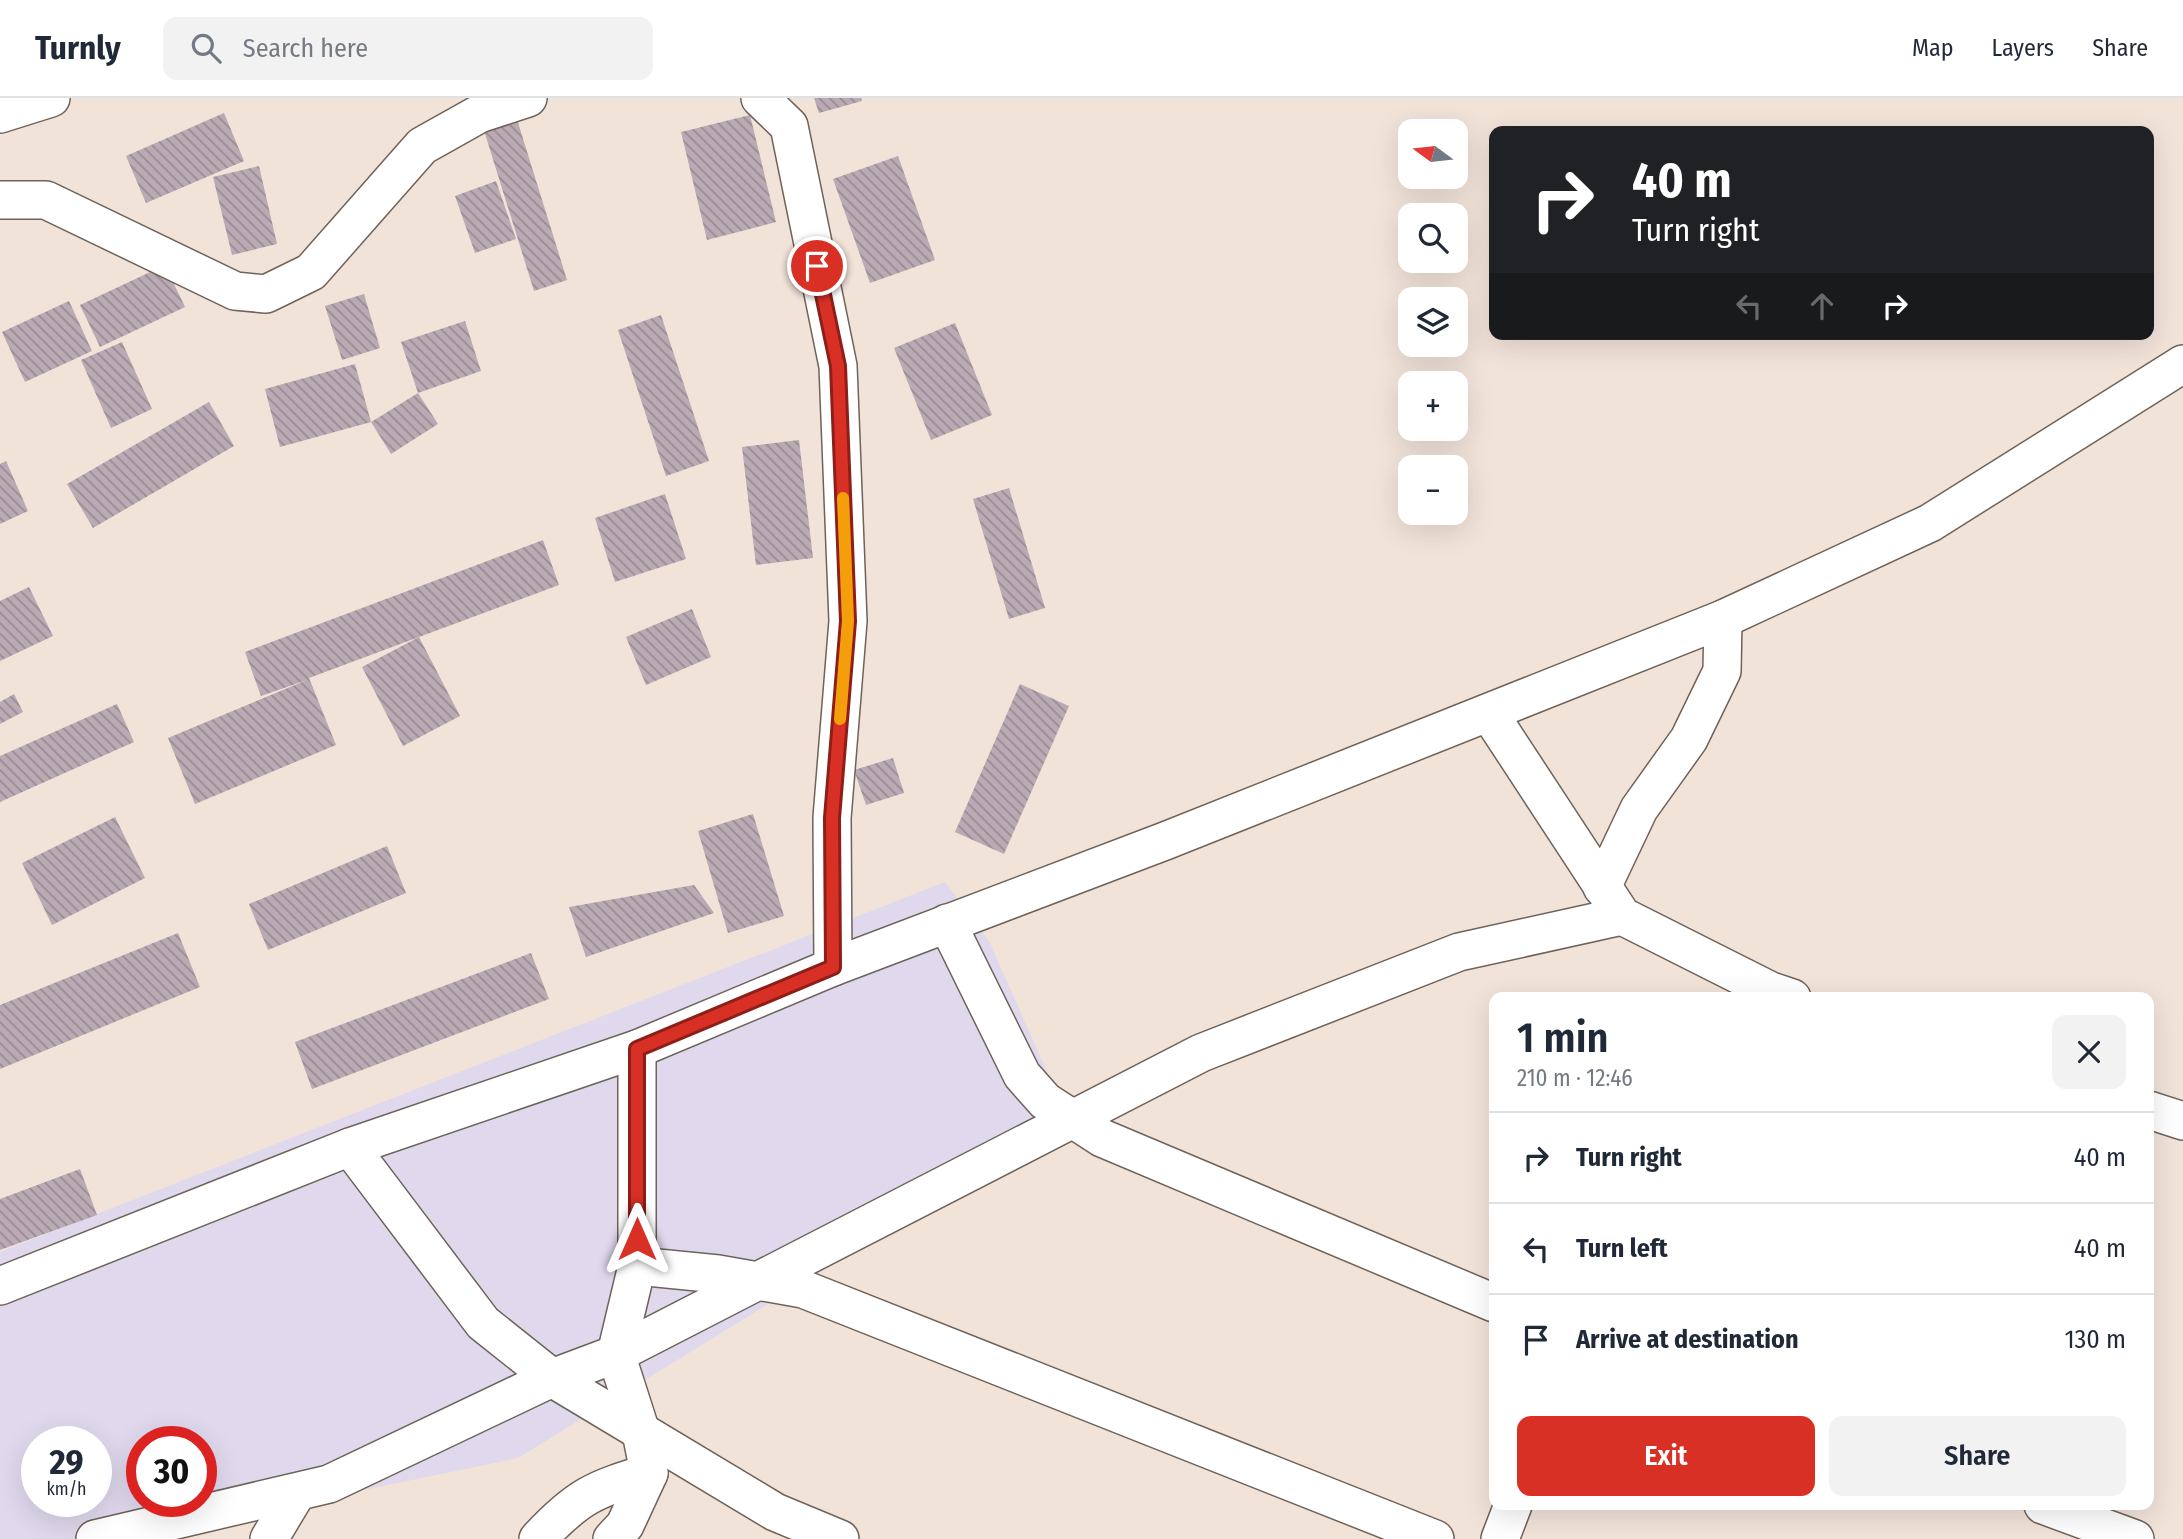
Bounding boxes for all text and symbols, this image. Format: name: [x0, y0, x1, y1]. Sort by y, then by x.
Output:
search box: [163, 17, 653, 80]
text: Turnly: [35, 28, 121, 68]
icon: search: [187, 29, 225, 67]
text: Search here: [243, 33, 368, 64]
text: Map: [1912, 34, 1954, 62]
text: Layers: [1992, 34, 2054, 62]
text: Share: [2092, 34, 2148, 62]
north arrow: [1398, 119, 1468, 189]
map controls: [1398, 119, 1468, 525]
text: 40 m: [1632, 151, 1732, 210]
icon: right: [1517, 154, 1608, 245]
button: search: [1398, 203, 1468, 273]
text: Turn right: [1632, 211, 1759, 249]
pin: [787, 236, 847, 296]
icon: arrive: [798, 247, 836, 285]
button: layers: [1398, 287, 1468, 357]
icon: left: [1730, 287, 1768, 325]
icon: ahead: [1803, 287, 1841, 325]
icon: right: [1876, 287, 1914, 325]
button: +: [1398, 371, 1468, 441]
button: −: [1398, 455, 1468, 525]
text: 1 min: [1517, 1013, 1608, 1063]
button: close: [2052, 1015, 2126, 1089]
text: 210 m · 12:46: [1517, 1064, 1633, 1092]
icon: right: [1517, 1139, 1555, 1177]
text: Turn right: [1576, 1142, 1682, 1173]
text: 40 m: [2074, 1142, 2126, 1173]
position arrow: [600, 1202, 674, 1276]
icon: left: [1517, 1230, 1555, 1268]
text: Turn left: [1576, 1233, 1668, 1264]
text: 40 m: [2074, 1233, 2126, 1264]
icon: arrive: [1517, 1321, 1555, 1359]
text: Arrive at destination: [1576, 1324, 1799, 1355]
text: 130 m: [2064, 1324, 2126, 1355]
button: Exit: [1517, 1416, 1815, 1496]
button: Share: [1829, 1416, 2126, 1496]
speed limit sign: 30: [126, 1426, 217, 1517]
text: 29: [49, 1441, 84, 1483]
text: km/h: [46, 1478, 87, 1500]

